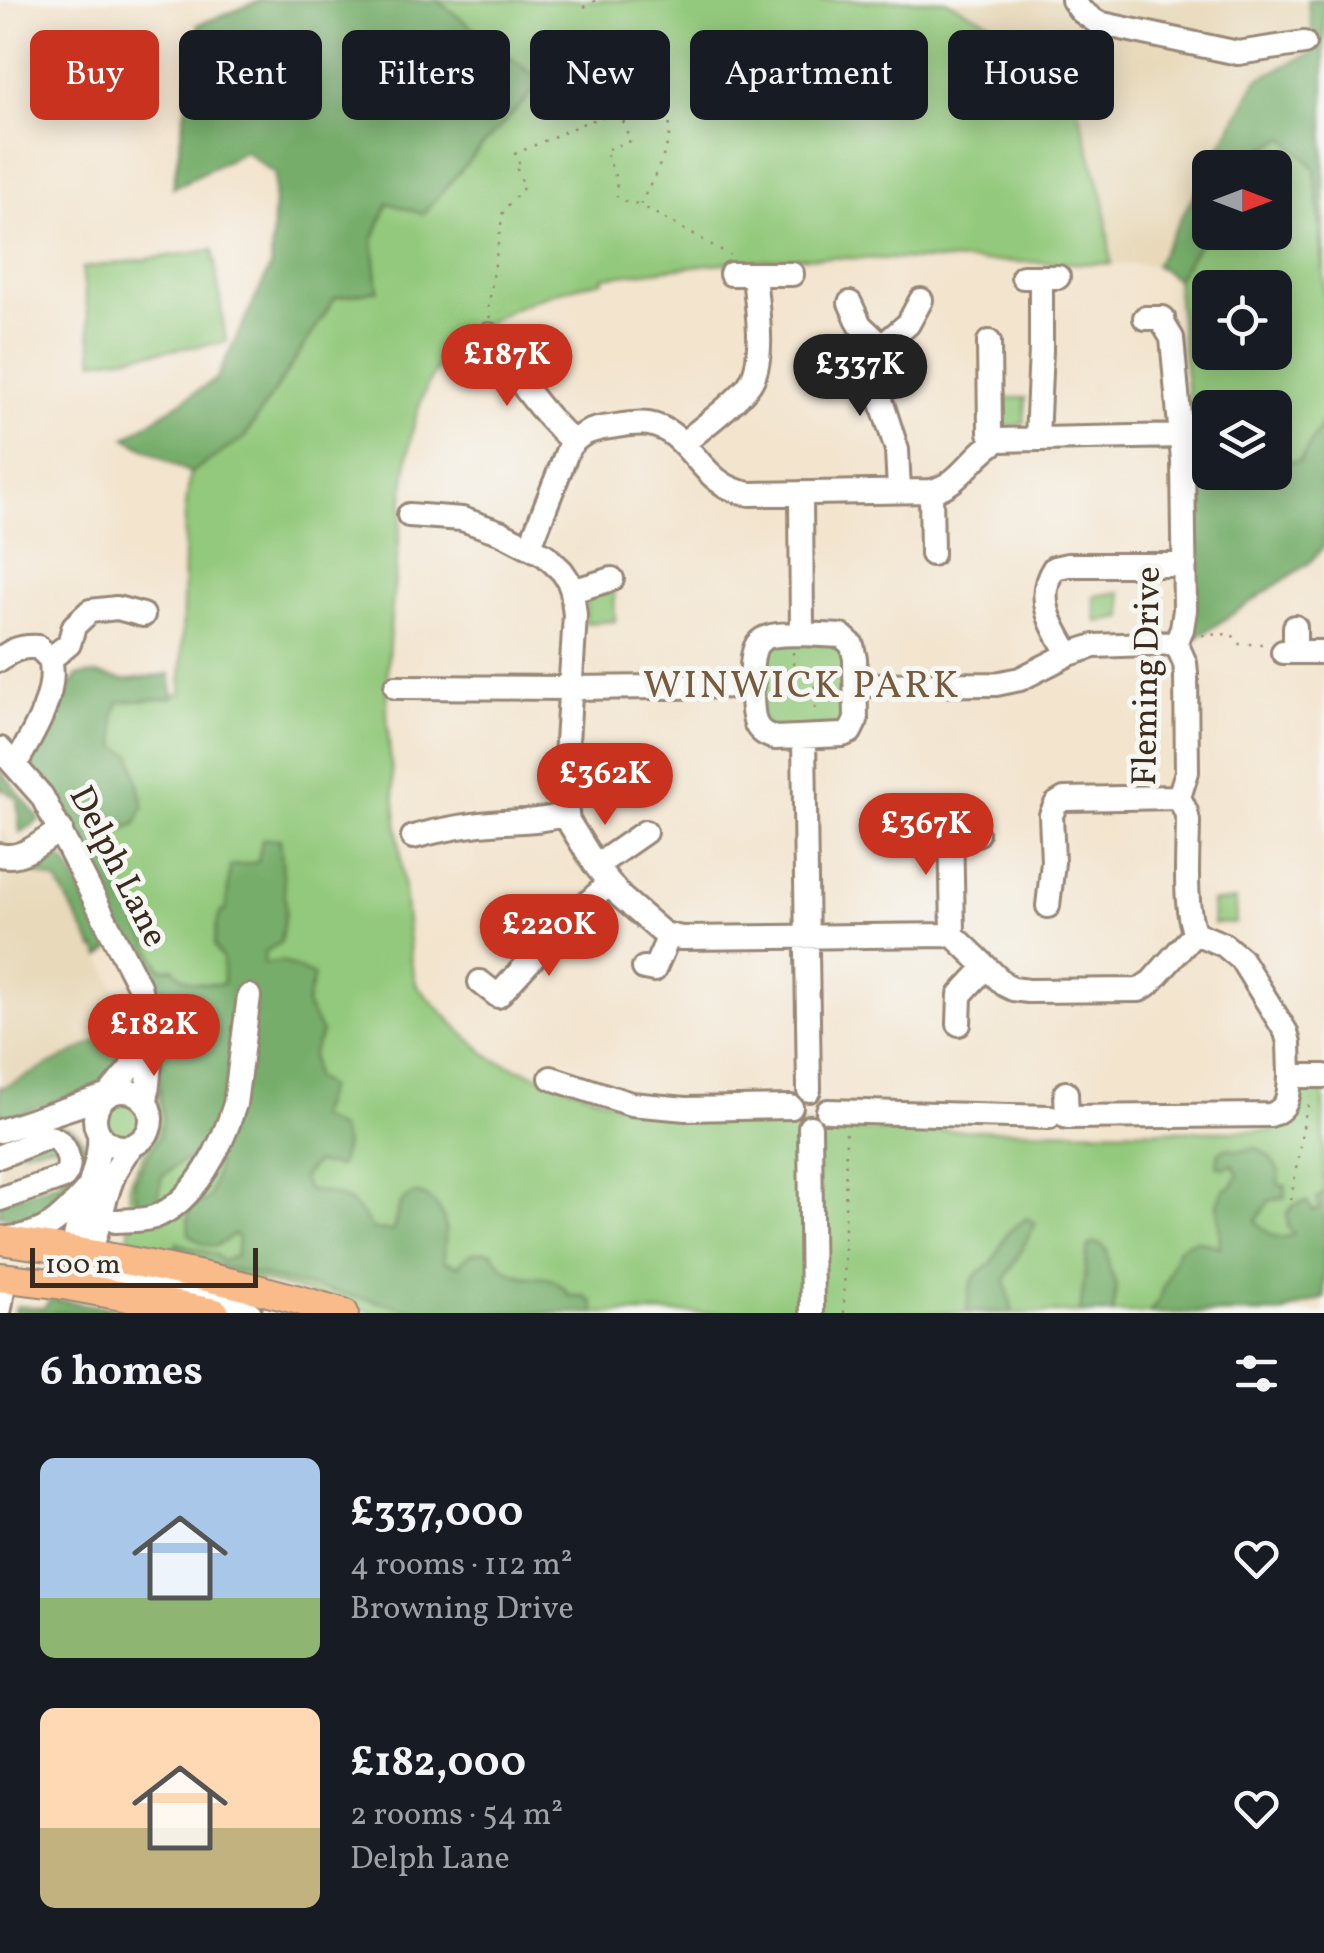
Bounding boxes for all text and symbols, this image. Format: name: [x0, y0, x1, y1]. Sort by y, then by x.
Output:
chip: Buy: [30, 30, 159, 120]
chip: Rent: [179, 30, 322, 120]
chip: Filters: [342, 30, 510, 120]
chip: New: [530, 30, 670, 120]
chip: Apartment: [690, 30, 928, 120]
chip: House: [948, 30, 1114, 120]
north arrow: [1192, 150, 1292, 250]
map controls: [1192, 150, 1292, 490]
button: locate: [1192, 270, 1292, 370]
pin: £187K: [437, 324, 577, 409]
text: £187K: [463, 334, 551, 378]
pin: £337K: [790, 334, 930, 419]
text: £337K: [815, 344, 905, 388]
button: layers: [1192, 390, 1292, 490]
street label: Fleming Drive: [1122, 566, 1174, 786]
district label: WINWICK PARK: [643, 661, 961, 714]
pin: £362K: [535, 743, 675, 828]
text: £362K: [559, 753, 651, 797]
street label: Delph Lane: [56, 778, 178, 956]
pin: £367K: [856, 793, 996, 878]
text: £367K: [881, 803, 971, 847]
pin: £220K: [479, 894, 619, 979]
text: £220K: [502, 904, 596, 948]
pin: £182K: [84, 994, 224, 1079]
text: £182K: [110, 1004, 198, 1048]
scale bar: [30, 1243, 258, 1288]
text: 100 m: [45, 1246, 120, 1285]
text: 6 homes: [40, 1344, 203, 1403]
icon: filters: [1229, 1346, 1284, 1401]
text: £337,000: [350, 1485, 523, 1544]
icon: home: [120, 1498, 240, 1618]
icon: heart: [1229, 1531, 1284, 1586]
text: 4 rooms · 112 m²: [350, 1544, 573, 1588]
text: Browning Drive: [350, 1588, 574, 1632]
text: £182,000: [350, 1735, 526, 1794]
icon: home: [120, 1748, 240, 1868]
icon: heart: [1229, 1781, 1284, 1836]
text: 2 rooms · 54 m²: [350, 1794, 563, 1838]
text: Delph Lane: [350, 1838, 510, 1882]

